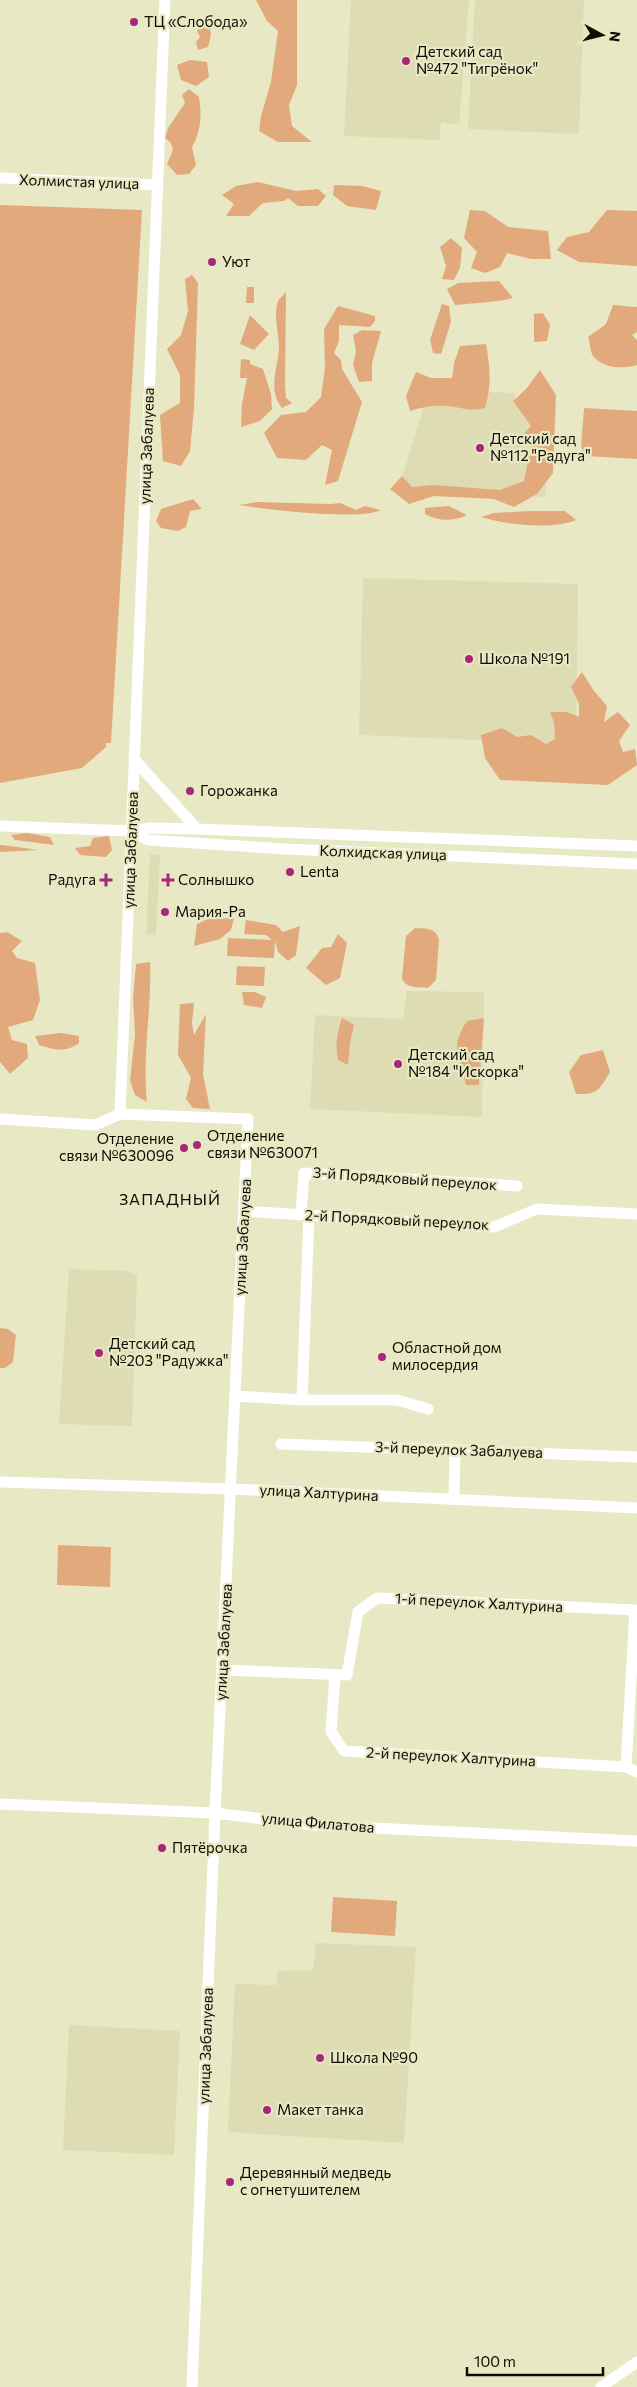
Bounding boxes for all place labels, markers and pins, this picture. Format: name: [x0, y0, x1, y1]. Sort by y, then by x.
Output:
place label: ТЦ «Слобода»: [144, 12, 248, 30]
marker: ТЦ «Слобода»: [128, 16, 140, 28]
place label: Детский сад №472 "Тигрёнок": [416, 42, 538, 77]
marker: Детский сад №472 "Тигрёнок": [400, 55, 412, 67]
place label: Уют: [222, 252, 250, 270]
marker: Уют: [206, 256, 218, 268]
place label: Детский сад №112 "Радуга": [490, 429, 591, 464]
marker: Детский сад №112 "Радуга": [474, 442, 486, 454]
place label: Школа №191: [479, 649, 570, 667]
marker: Школа №191: [463, 653, 475, 665]
place label: Горожанка: [200, 781, 278, 799]
marker: Горожанка: [184, 785, 196, 797]
place label: Lenta: [300, 862, 339, 880]
marker: Lenta: [284, 866, 296, 878]
place label: Радуга: [48, 870, 96, 888]
place label: Солнышко: [178, 870, 254, 888]
marker: Радуга: [100, 874, 112, 886]
marker: Солнышко: [162, 874, 174, 886]
place label: Мария-Ра: [175, 902, 246, 920]
marker: Мария-Ра: [159, 906, 171, 918]
place label: Детский сад №184 "Искорка": [408, 1045, 524, 1080]
marker: Детский сад №184 "Искорка": [392, 1058, 404, 1070]
place label: Отделение связи №630071: [207, 1126, 318, 1161]
place label: Отделение связи №630096: [59, 1129, 174, 1164]
marker: Отделение связи №630071: [191, 1139, 203, 1151]
marker: Отделение связи №630096: [178, 1142, 190, 1154]
place label: Детский сад №203 "Радужка": [109, 1334, 229, 1369]
place label: Областной дом милосердия: [392, 1338, 502, 1373]
marker: Детский сад №203 "Радужка": [93, 1347, 105, 1359]
marker: Областной дом милосердия: [376, 1351, 388, 1363]
place label: Пятёрочка: [172, 1838, 247, 1856]
marker: Пятёрочка: [156, 1842, 168, 1854]
place label: Школа №90: [330, 2048, 418, 2066]
marker: Школа №90: [314, 2052, 326, 2064]
place label: Макет танка: [277, 2100, 364, 2118]
marker: Макет танка: [261, 2104, 273, 2116]
place label: Деревянный медведь с огнетушителем: [240, 2163, 392, 2198]
marker: Деревянный медведь с огнетушителем: [224, 2176, 236, 2188]

